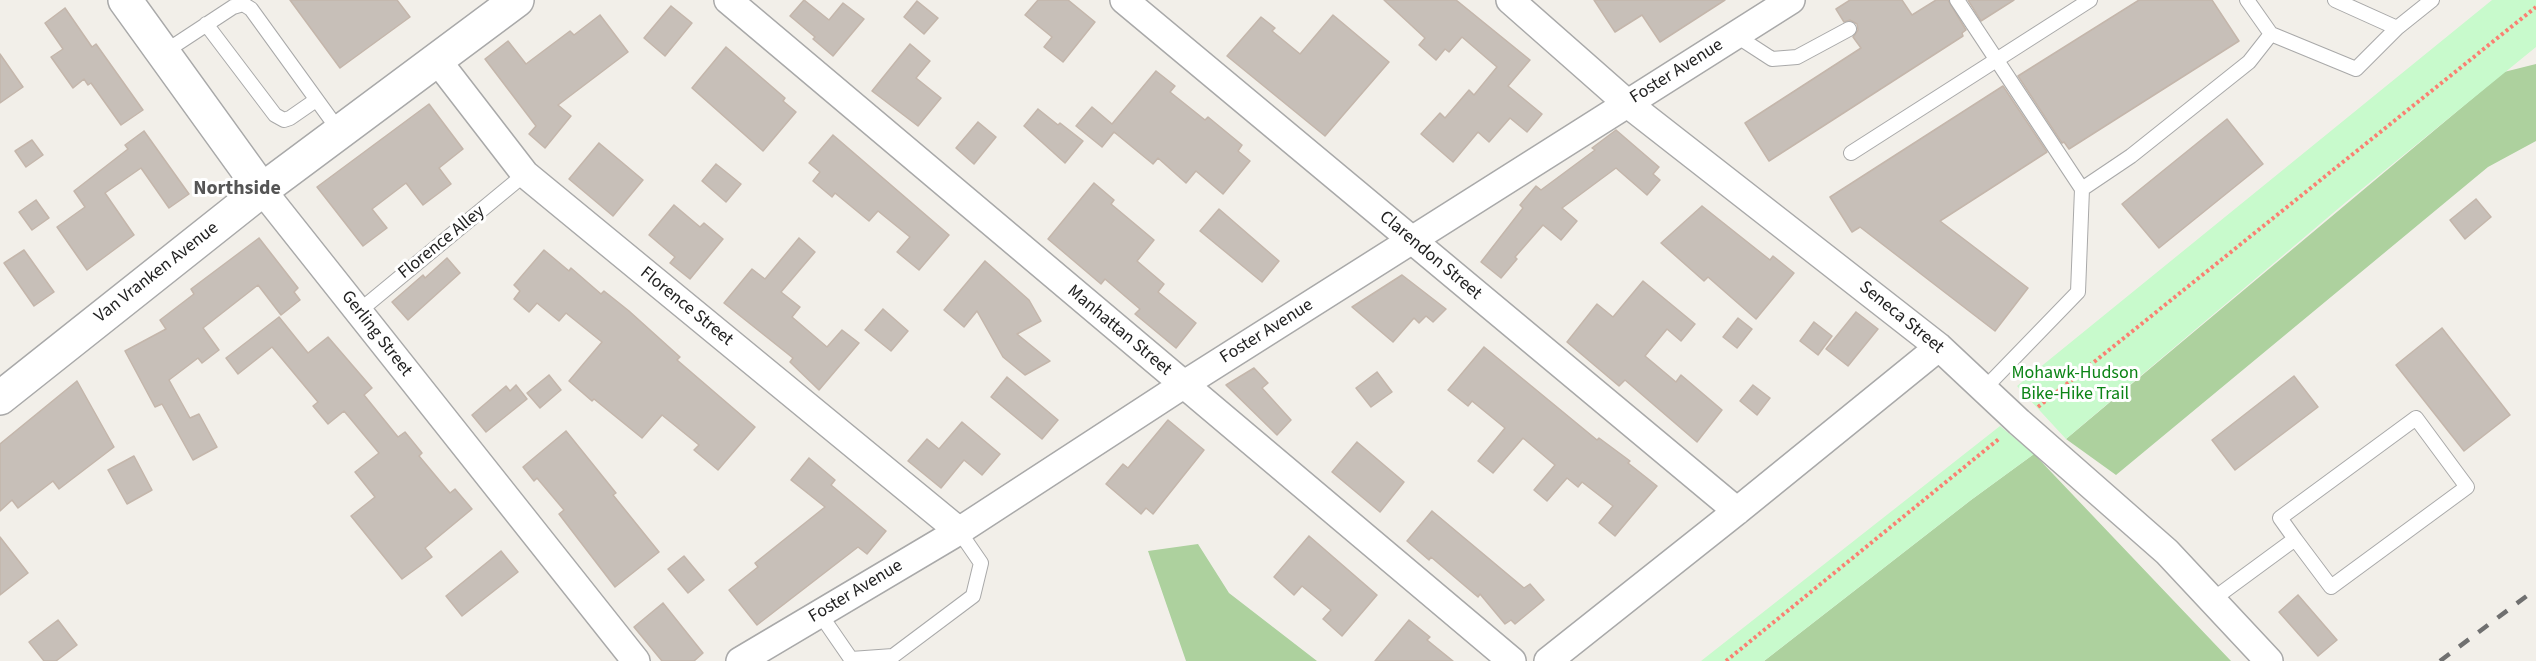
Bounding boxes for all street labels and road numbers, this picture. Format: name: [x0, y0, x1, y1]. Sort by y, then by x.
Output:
street label: Foster Avenue: [1626, 35, 1728, 109]
street label: Florence Alley: [394, 202, 490, 284]
street label: Clarendon Street: [1374, 207, 1486, 305]
street label: Van Vranken Avenue: [91, 218, 223, 328]
street label: Florence Street: [635, 263, 737, 351]
street label: Seneca Street: [1854, 277, 1948, 359]
street label: Manhattan Street: [1062, 281, 1176, 381]
street label: Gerling Street: [336, 287, 416, 381]
street label: Foster Avenue: [1216, 295, 1318, 369]
street label: Foster Avenue: [805, 556, 907, 628]

